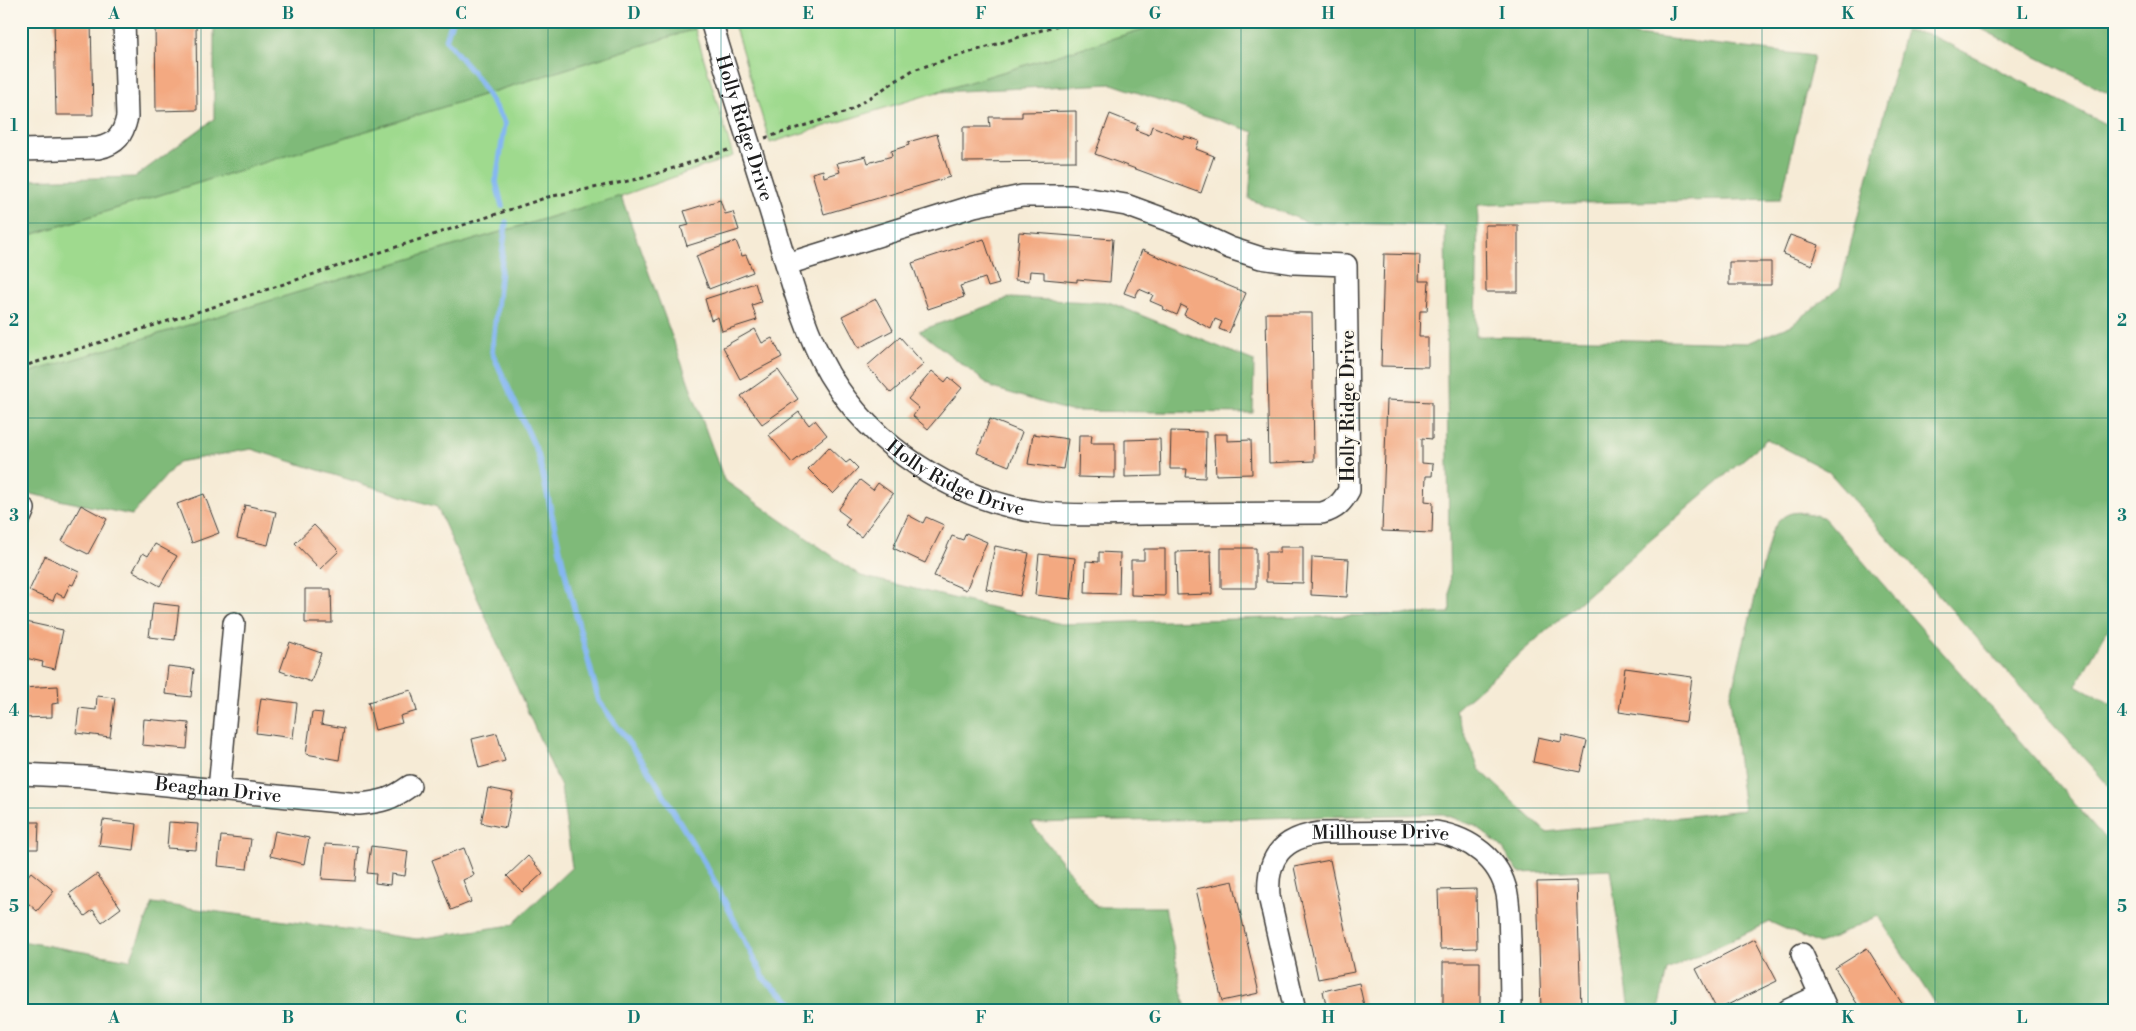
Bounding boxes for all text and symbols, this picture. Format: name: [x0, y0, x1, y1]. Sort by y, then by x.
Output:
text: A: [107, 4, 120, 24]
text: B: [282, 4, 294, 24]
text: C: [455, 4, 467, 24]
text: D: [628, 4, 641, 24]
text: E: [802, 4, 814, 24]
text: F: [975, 4, 987, 24]
text: G: [1149, 4, 1162, 24]
text: H: [1321, 4, 1335, 24]
text: I: [1499, 4, 1505, 24]
text: J: [1670, 4, 1678, 24]
text: K: [1842, 4, 1856, 24]
text: L: [2017, 4, 2028, 24]
street label: Holly Ridge Drive: [710, 52, 778, 204]
text: 1: [10, 116, 18, 136]
text: 1: [2118, 116, 2126, 136]
text: 2: [9, 311, 19, 331]
text: 2: [2117, 311, 2127, 331]
street label: Holly Ridge Drive: [1336, 330, 1360, 482]
street label: Holly Ridge Drive: [881, 434, 1027, 521]
text: 3: [9, 506, 19, 526]
text: 3: [2117, 506, 2127, 526]
text: 4: [9, 701, 20, 721]
text: 4: [2117, 701, 2128, 721]
street label: Beaghan Drive: [153, 772, 283, 808]
street label: Millhouse Drive: [1312, 820, 1452, 847]
text: 5: [9, 897, 19, 917]
text: 5: [2117, 897, 2127, 917]
text: A: [107, 1008, 120, 1028]
text: B: [282, 1008, 294, 1028]
text: C: [455, 1008, 467, 1028]
text: D: [628, 1008, 641, 1028]
text: E: [802, 1008, 814, 1028]
text: F: [975, 1008, 987, 1028]
text: G: [1149, 1008, 1162, 1028]
text: H: [1321, 1008, 1335, 1028]
text: I: [1499, 1008, 1505, 1028]
text: J: [1670, 1008, 1678, 1028]
text: K: [1842, 1008, 1856, 1028]
text: L: [2017, 1008, 2028, 1028]

